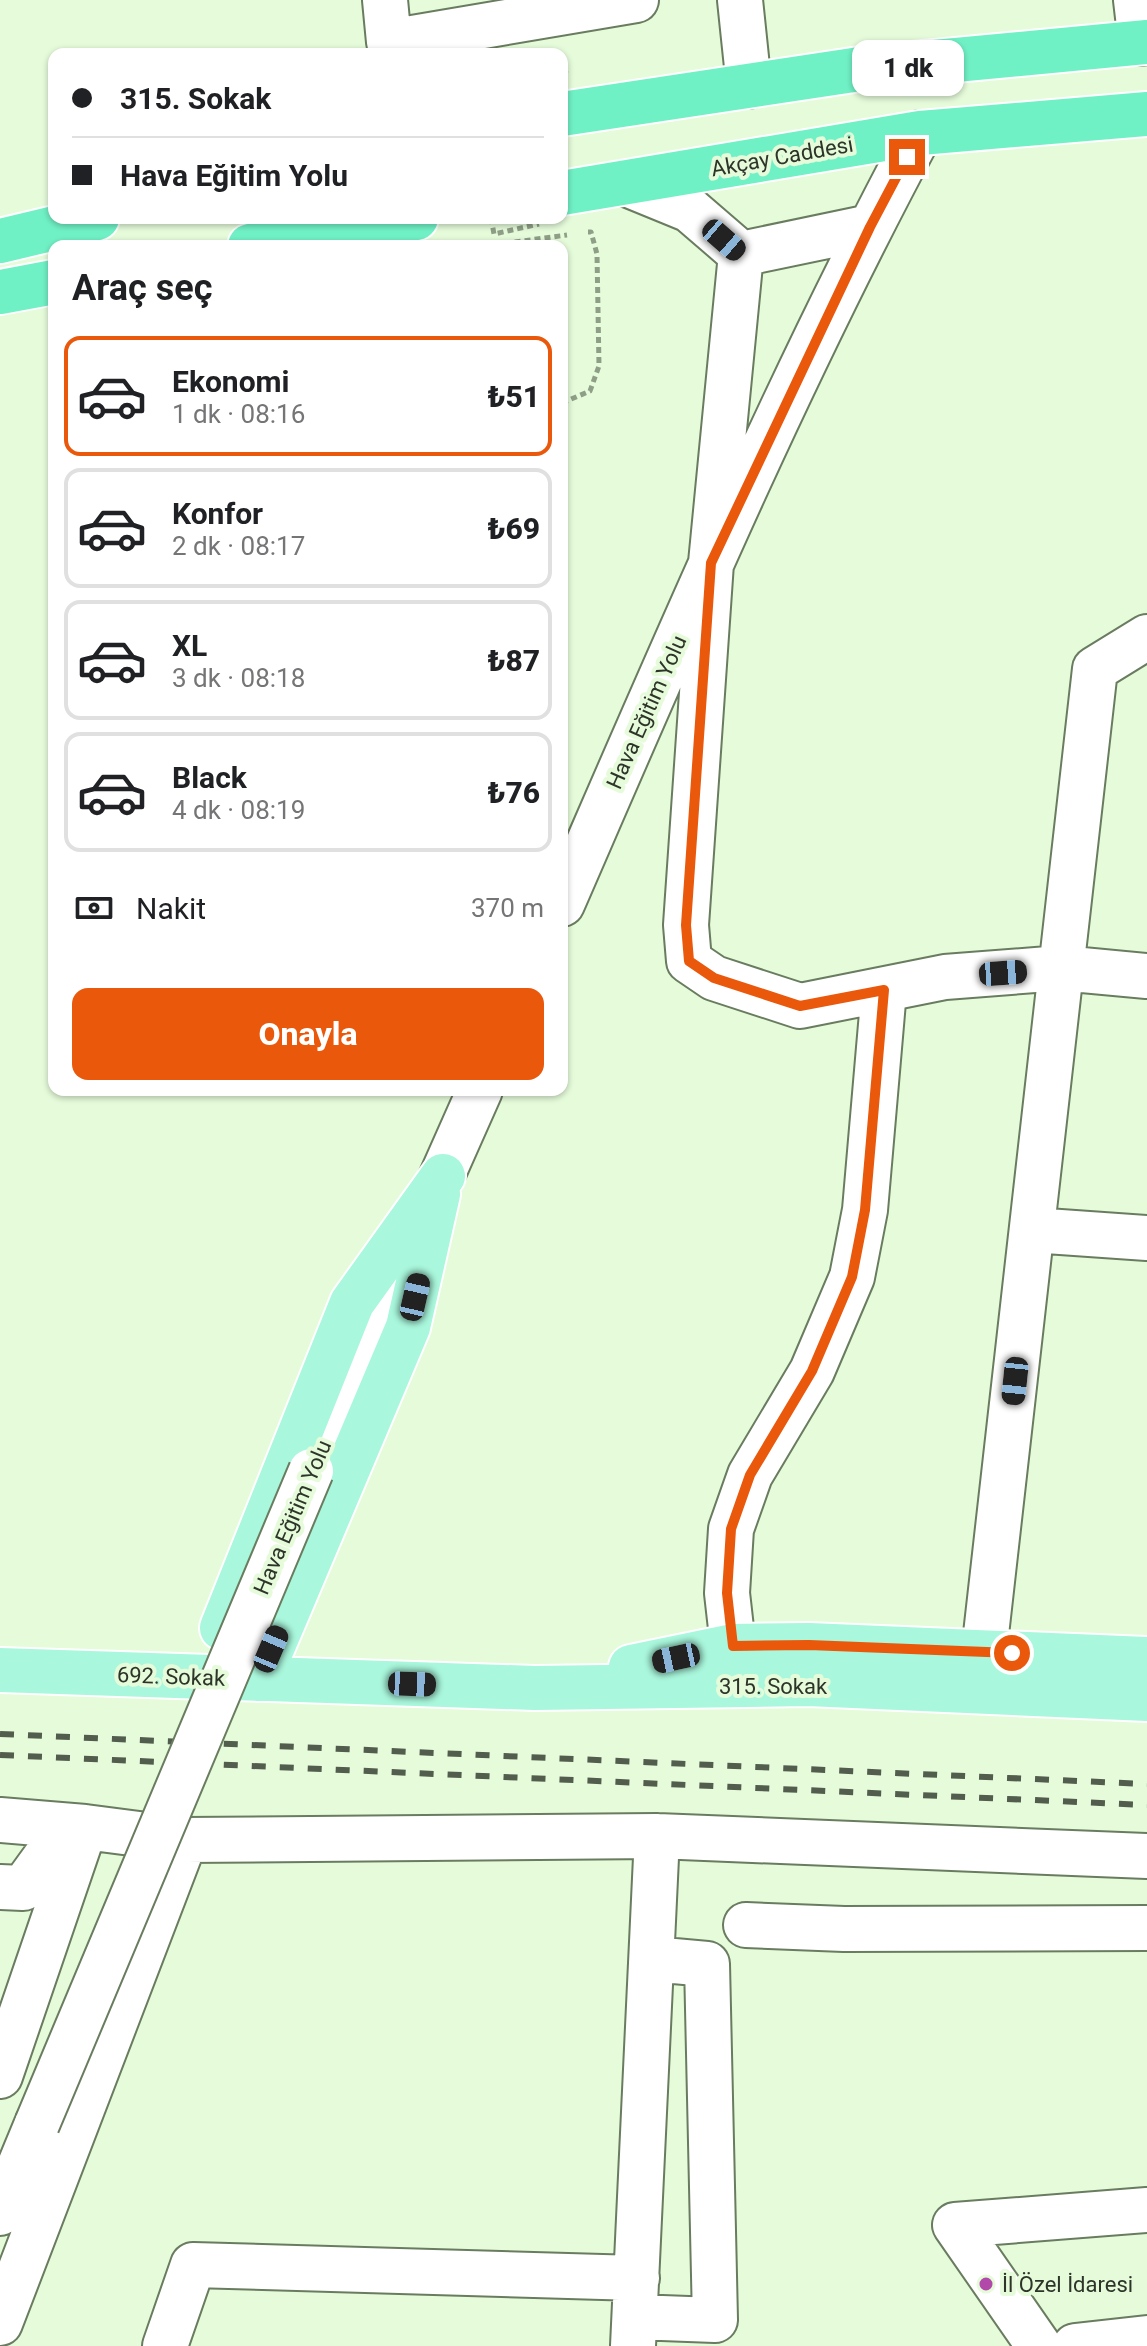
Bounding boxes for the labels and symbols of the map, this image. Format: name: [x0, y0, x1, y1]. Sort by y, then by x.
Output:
callout: 1 dk: [851, 41, 963, 97]
street label: Akçay Caddesi: [709, 132, 855, 181]
route end: [889, 139, 925, 175]
car: [698, 215, 750, 265]
street label: Hava Eğitim Yolu: [601, 632, 691, 793]
car: [978, 959, 1028, 987]
car: [398, 1271, 432, 1323]
car: [1001, 1356, 1029, 1406]
street label: Hava Eğitim Yolu: [249, 1436, 336, 1598]
car: [251, 1622, 291, 1676]
route start: [994, 1635, 1030, 1671]
car: [650, 1641, 702, 1675]
street label: 692. Sokak: [116, 1662, 226, 1691]
car: [388, 1671, 436, 1697]
street label: 315. Sokak: [719, 1674, 828, 1699]
place label: İl Özel İdaresi: [1002, 2272, 1133, 2297]
marker: İl Özel İdaresi: [977, 2275, 995, 2293]

